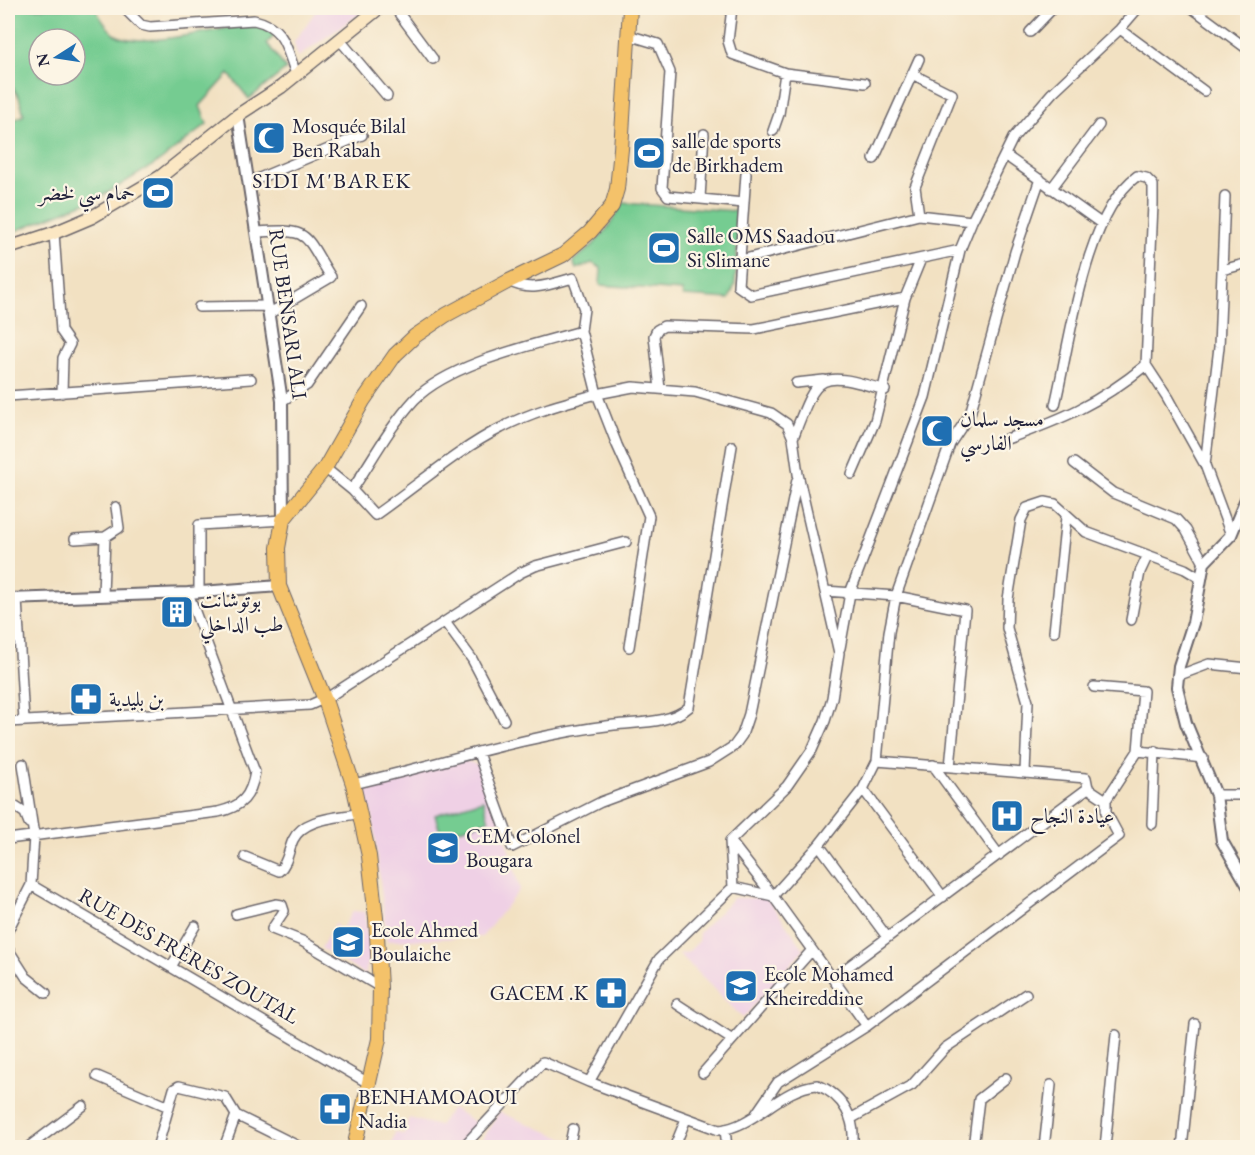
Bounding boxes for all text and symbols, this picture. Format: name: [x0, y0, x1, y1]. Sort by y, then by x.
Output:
north arrow: [27, 27, 87, 87]
text: N: [31, 51, 54, 69]
place label: Mosquée Bilal Ben Rabah: [292, 112, 406, 163]
mosque icon: Mosquée Bilal Ben Rabah: [251, 120, 287, 156]
place label: salle de sports de Birkhadem: [672, 127, 784, 178]
sports icon: salle de sports de Birkhadem: [631, 135, 667, 171]
district label: SIDI M'BAREK: [252, 166, 412, 195]
sports icon: حمام سي لخضر: [140, 175, 176, 211]
place label: حمام سي لخضر: [37, 179, 135, 213]
place label: Salle OMS Saadou Si Slimane: [687, 222, 835, 273]
street label: RUE BENSARI ALI: [263, 227, 314, 401]
sports icon: Salle OMS Saadou Si Slimane: [646, 230, 682, 266]
place label: مسجد سلمان الفارسي: [960, 405, 1044, 463]
mosque icon: مسجد سلمان الفارسي: [919, 413, 955, 449]
place label: بوتوشانت طب الداخلي: [200, 586, 284, 644]
building icon: بوتوشانت طب الداخلي: [159, 594, 195, 630]
pharmacy icon: بن بليدية: [68, 681, 104, 717]
place label: بن بليدية: [109, 685, 164, 712]
hospital icon: عيادة النجاح: [989, 798, 1025, 834]
place label: عيادة النجاح: [1030, 802, 1115, 835]
place label: CEM Colonel Bougara: [466, 822, 581, 873]
school or university icon: CEM Colonel Bougara: [425, 830, 461, 866]
street label: RUE DES FRÈRES ZOUTAL: [74, 881, 305, 1030]
place label: Ecole Ahmed Boulaiche: [371, 916, 479, 967]
school or university icon: Ecole Ahmed Boulaiche: [330, 924, 366, 960]
place label: Ecole Mohamed Kheireddine: [764, 960, 894, 1011]
school or university icon: Ecole Mohamed Kheireddine: [723, 968, 759, 1004]
pharmacy icon: GACEM .K: [593, 975, 629, 1011]
place label: GACEM .K: [490, 979, 589, 1006]
place label: BENHAMOAOUI Nadia: [358, 1083, 517, 1134]
pharmacy icon: BENHAMOAOUI Nadia: [317, 1091, 353, 1127]

